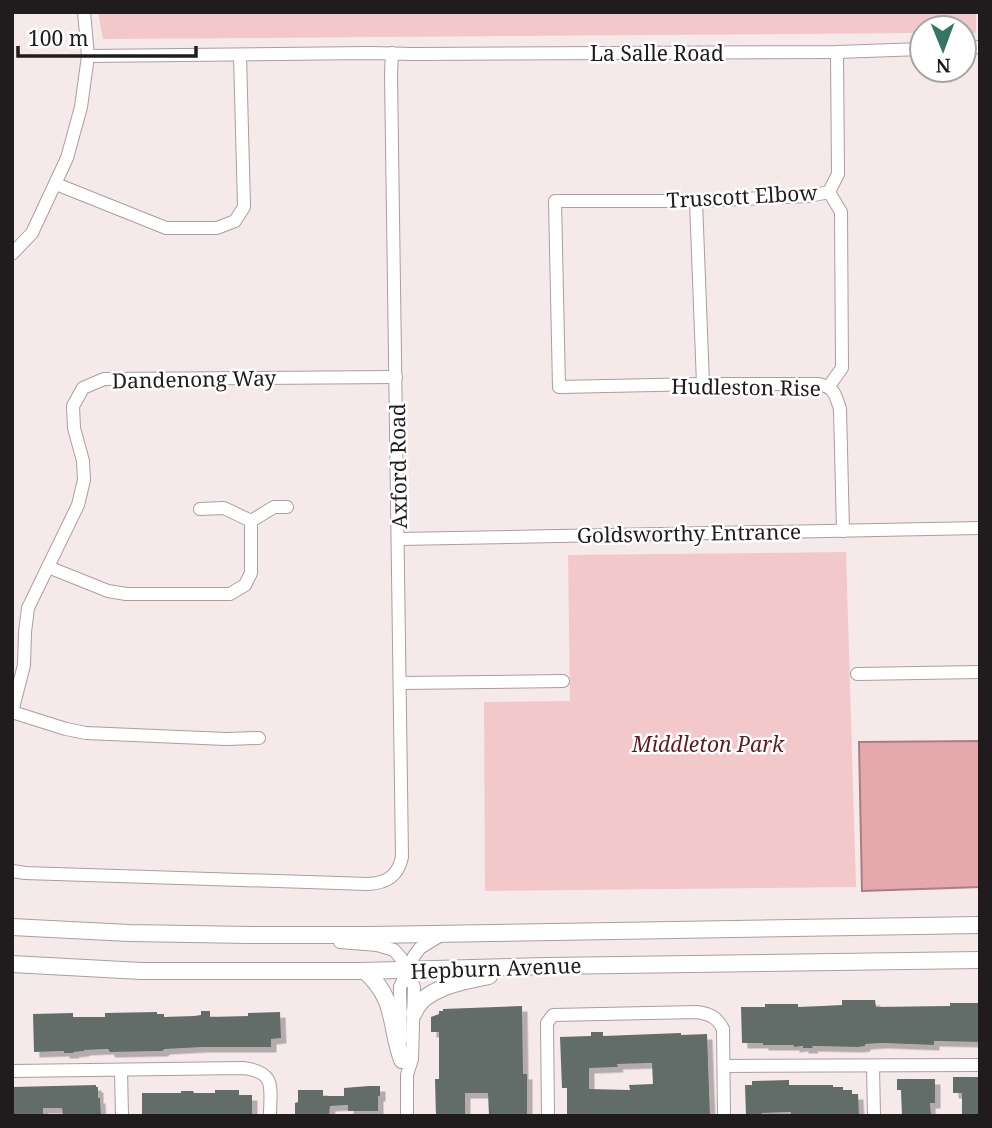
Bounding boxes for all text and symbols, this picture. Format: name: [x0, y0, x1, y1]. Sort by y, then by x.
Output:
scale bar: [18, 14, 196, 58]
north arrow: [908, 14, 978, 84]
text: 100 m: [28, 24, 89, 52]
street label: La Salle Road: [590, 39, 724, 67]
text: N: [936, 53, 951, 79]
street label: Truscott Elbow: [666, 178, 819, 214]
street label: Dandenong Way: [112, 364, 277, 394]
street label: Hudleston Rise: [671, 372, 821, 402]
street label: Axford Road: [383, 403, 413, 529]
street label: Goldsworthy Entrance: [577, 517, 801, 549]
park label: Middleton Park: [631, 730, 785, 758]
street label: Hepburn Avenue: [410, 951, 582, 985]

